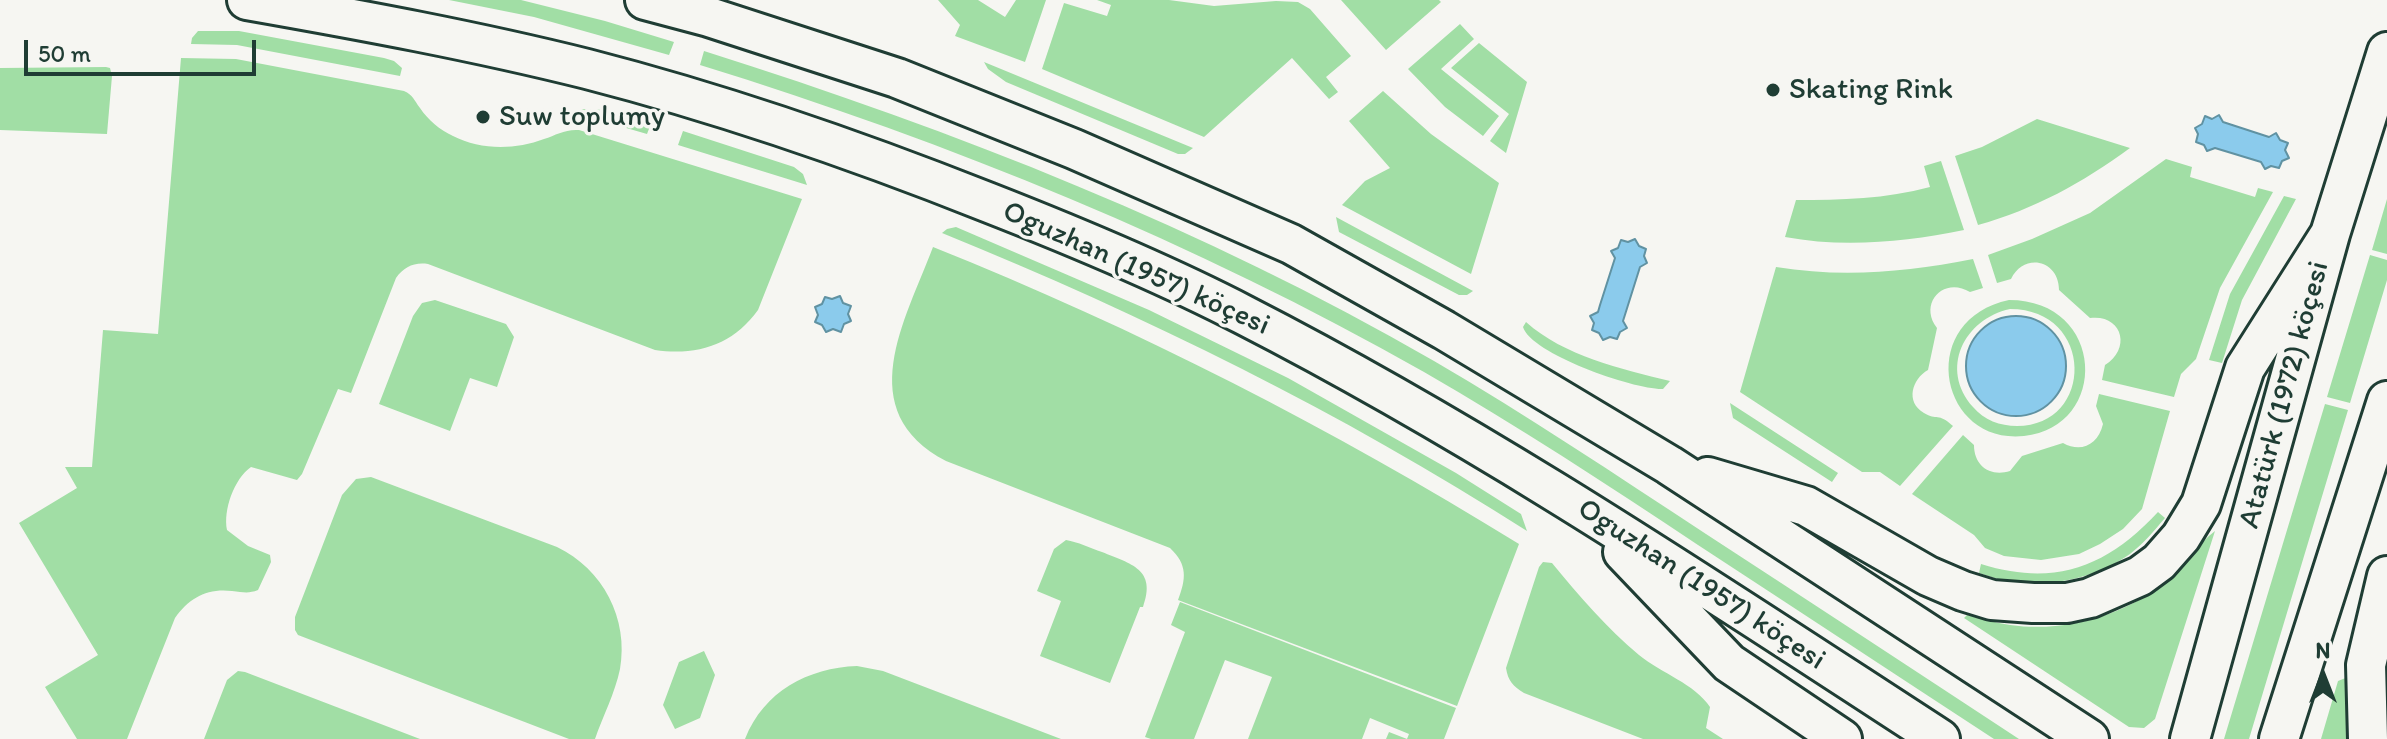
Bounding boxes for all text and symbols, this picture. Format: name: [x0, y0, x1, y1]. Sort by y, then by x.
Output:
scale bar: [28, 24, 260, 74]
text: 50 m: [38, 39, 91, 68]
place label: Skating Rink: [1789, 72, 1953, 108]
marker: Skating Rink: [1764, 81, 1782, 99]
place label: Suw toplumy: [499, 99, 665, 135]
marker: Suw toplumy: [474, 108, 492, 126]
street label: Oguzhan (1957) köçesi: [997, 194, 1275, 344]
street label: Atatürk (1972) köçesi: [2232, 258, 2338, 532]
street label: Oguzhan (1957) köçesi: [1570, 491, 1832, 679]
north arrow: [2283, 635, 2363, 715]
text: N: [2316, 637, 2330, 664]

